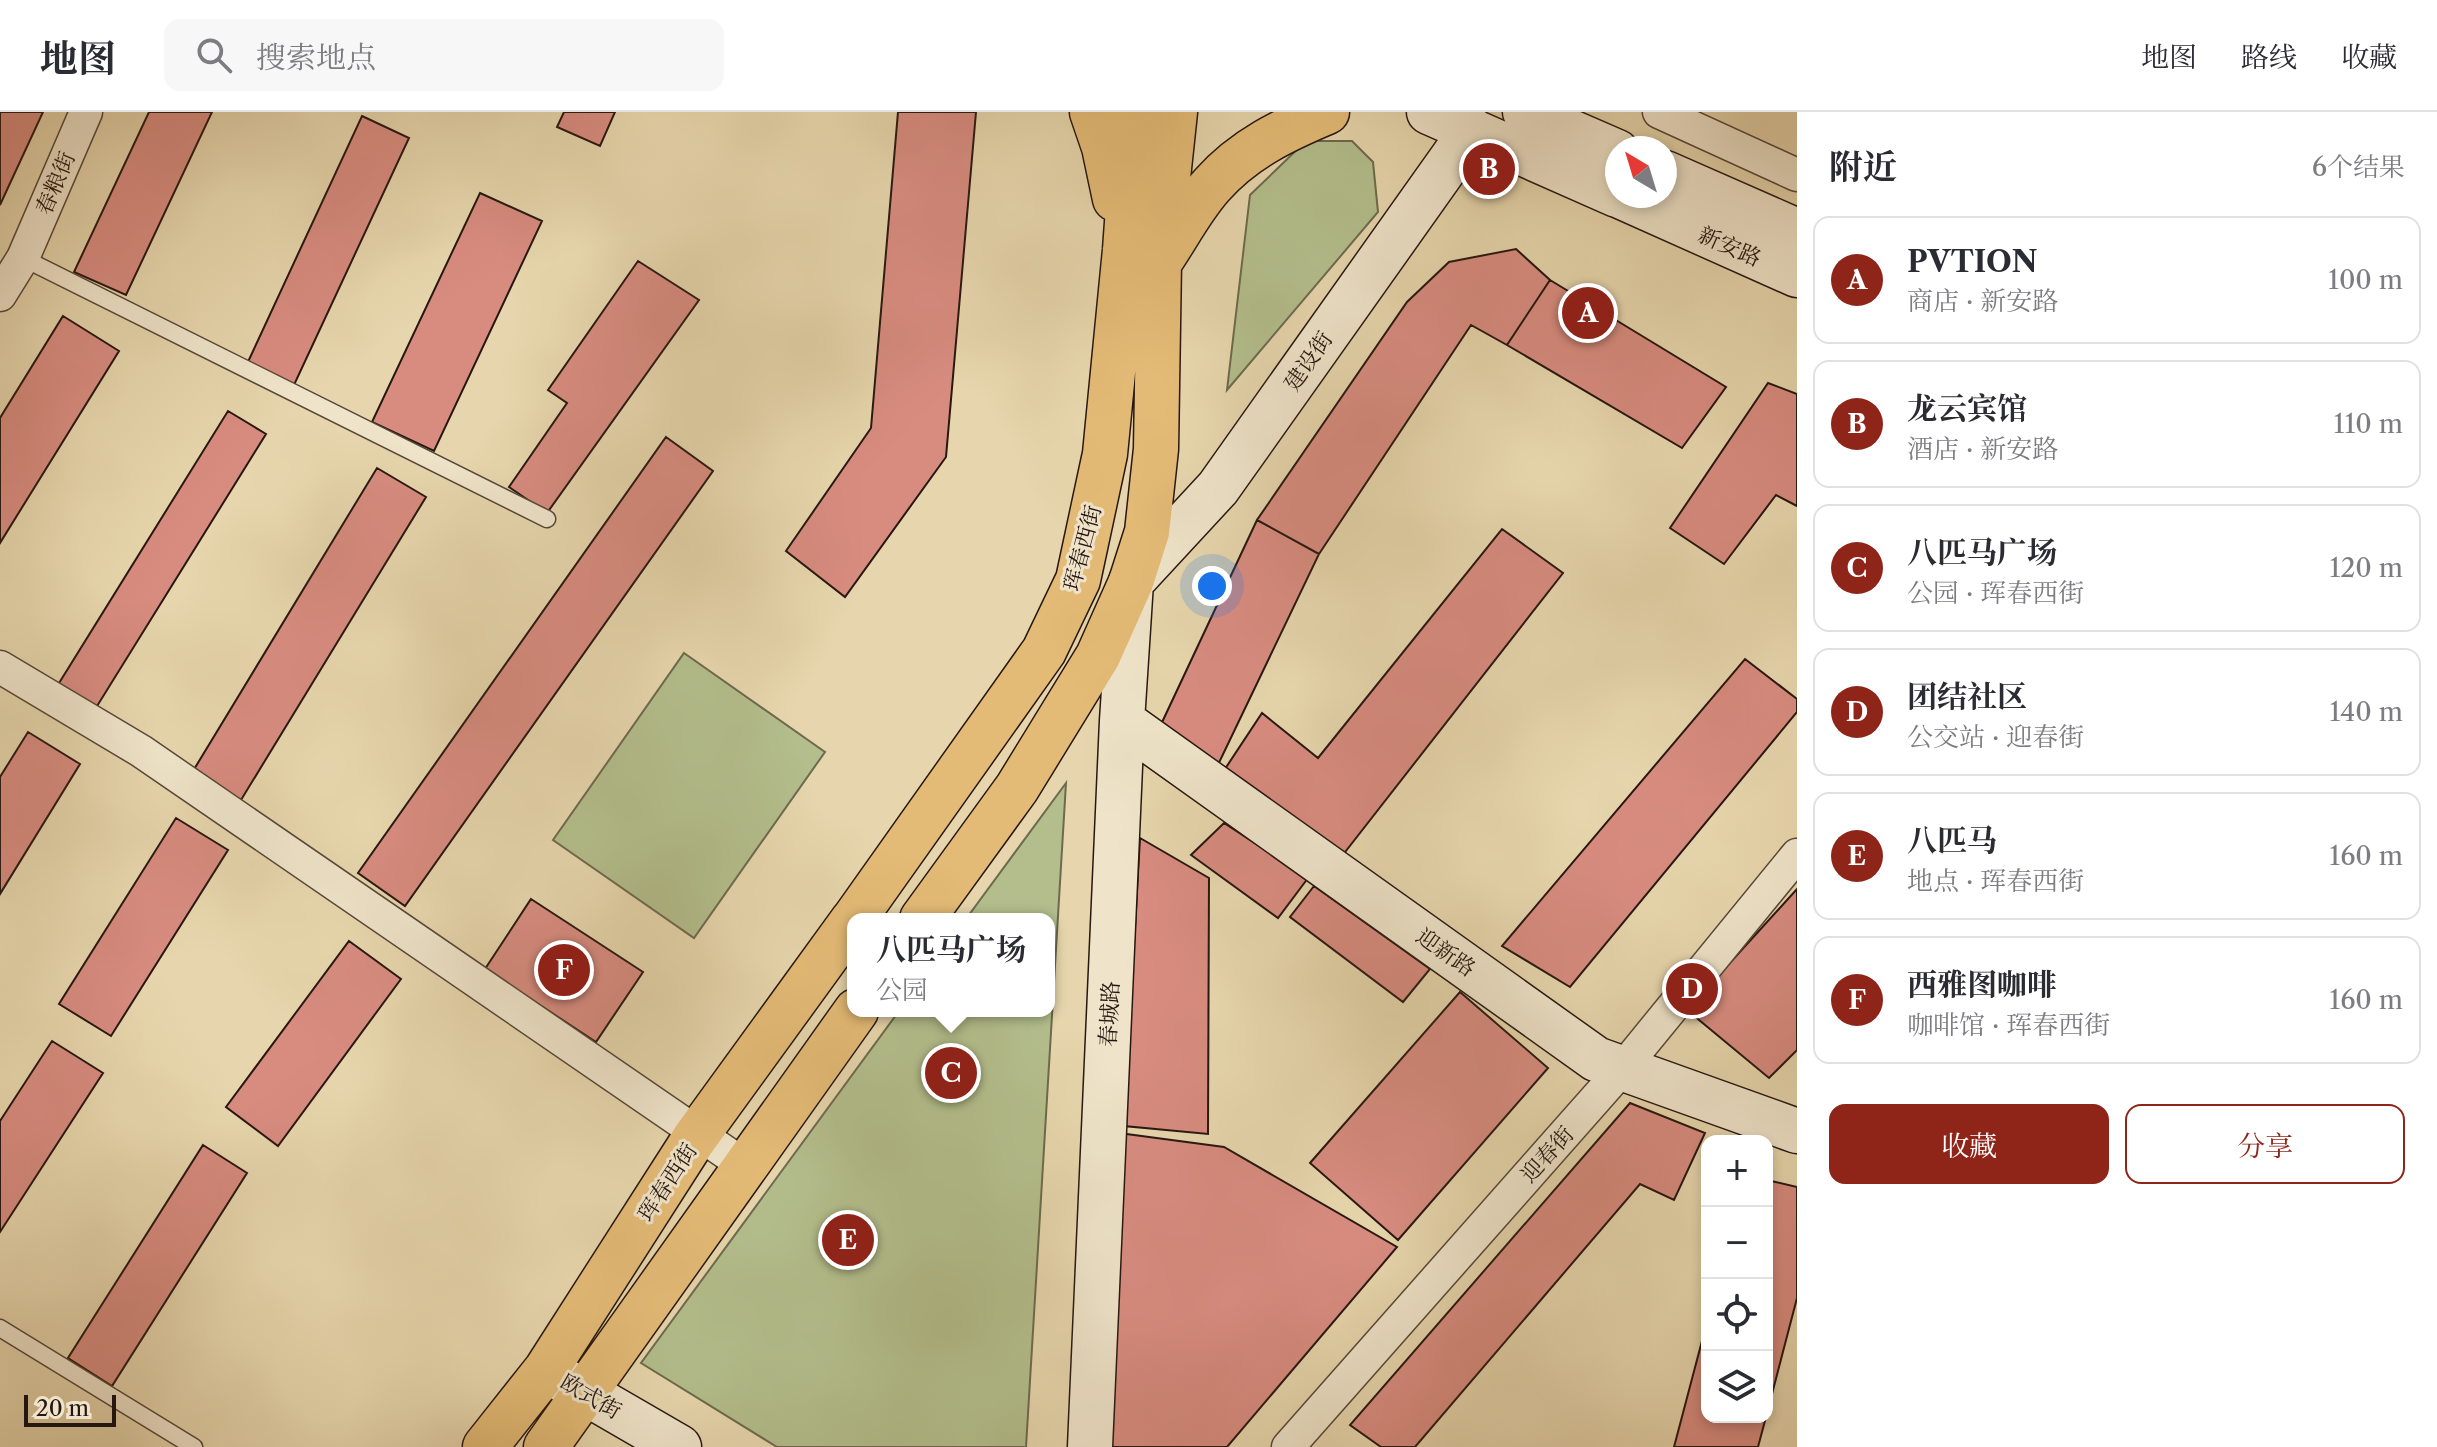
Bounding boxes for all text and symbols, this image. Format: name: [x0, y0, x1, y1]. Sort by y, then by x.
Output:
search box: [164, 19, 724, 91]
icon: search: [192, 33, 236, 77]
text: 地图: [40, 35, 116, 82]
text: 搜索地点: [256, 39, 376, 76]
text: 地图: [2141, 40, 2197, 74]
text: 路线: [2241, 40, 2297, 74]
text: 收藏: [2341, 40, 2397, 74]
north arrow: [1605, 136, 1677, 208]
pin: B: [1463, 139, 1515, 199]
text: 附近: [1829, 146, 1897, 188]
street label: 春粮街: [30, 148, 81, 219]
text: 6个结果: [2312, 151, 2405, 183]
street label: 新安路: [1694, 221, 1765, 272]
text: PVTION: [1907, 243, 2038, 280]
text: A: [1847, 264, 1867, 296]
text: 100 m: [2328, 264, 2403, 296]
pin: A: [1562, 283, 1614, 343]
text: 商店 · 新安路: [1907, 285, 2058, 317]
street label: 建设街: [1278, 327, 1338, 396]
text: 龙云宾馆: [1907, 390, 2027, 427]
text: B: [1847, 408, 1867, 440]
text: 110 m: [2334, 408, 2403, 440]
text: 酒店 · 新安路: [1907, 433, 2058, 465]
street label: 珲春西街: [1058, 502, 1107, 594]
text: 八匹马广场: [1907, 534, 2057, 571]
text: C: [1847, 552, 1867, 584]
text: 120 m: [2329, 552, 2403, 584]
your location: [1192, 566, 1232, 606]
text: 公园 · 珲春西街: [1907, 577, 2084, 609]
text: 团结社区: [1907, 678, 2027, 715]
text: D: [1846, 696, 1868, 728]
text: 140 m: [2329, 696, 2403, 728]
text: 公交站 · 迎春街: [1907, 721, 2084, 753]
text: 八匹马: [1907, 822, 1997, 859]
text: E: [1848, 840, 1866, 872]
text: 160 m: [2329, 840, 2403, 872]
text: 地点 · 珲春西街: [1907, 865, 2084, 897]
popup: [847, 913, 1055, 1017]
street label: 迎新路: [1411, 922, 1480, 982]
text: 八匹马广场: [876, 931, 1026, 968]
pin: F: [538, 940, 590, 1000]
pin: D: [1666, 959, 1718, 1019]
text: 西雅图咖啡: [1907, 966, 2057, 1003]
text: 公园: [876, 974, 928, 1006]
street label: 春城路: [1094, 980, 1125, 1048]
text: F: [1848, 984, 1866, 1016]
text: 160 m: [2329, 984, 2403, 1016]
text: 咖啡馆 · 珲春西街: [1907, 1009, 2110, 1041]
pin: C: [925, 1043, 977, 1103]
button: 收藏: [1829, 1104, 2109, 1184]
button: 分享: [2125, 1104, 2405, 1184]
street label: 迎春街: [1515, 1121, 1579, 1188]
map controls: [1701, 1135, 1773, 1423]
button: +: [1701, 1135, 1773, 1207]
street label: 珲春西街: [632, 1138, 703, 1227]
button: −: [1701, 1207, 1773, 1279]
pin: E: [822, 1210, 874, 1270]
button: locate: [1701, 1279, 1773, 1351]
button: layers: [1701, 1351, 1773, 1423]
street label: 欧式街: [555, 1368, 626, 1425]
scale bar: [24, 1391, 116, 1427]
text: 20 m: [36, 1395, 89, 1422]

